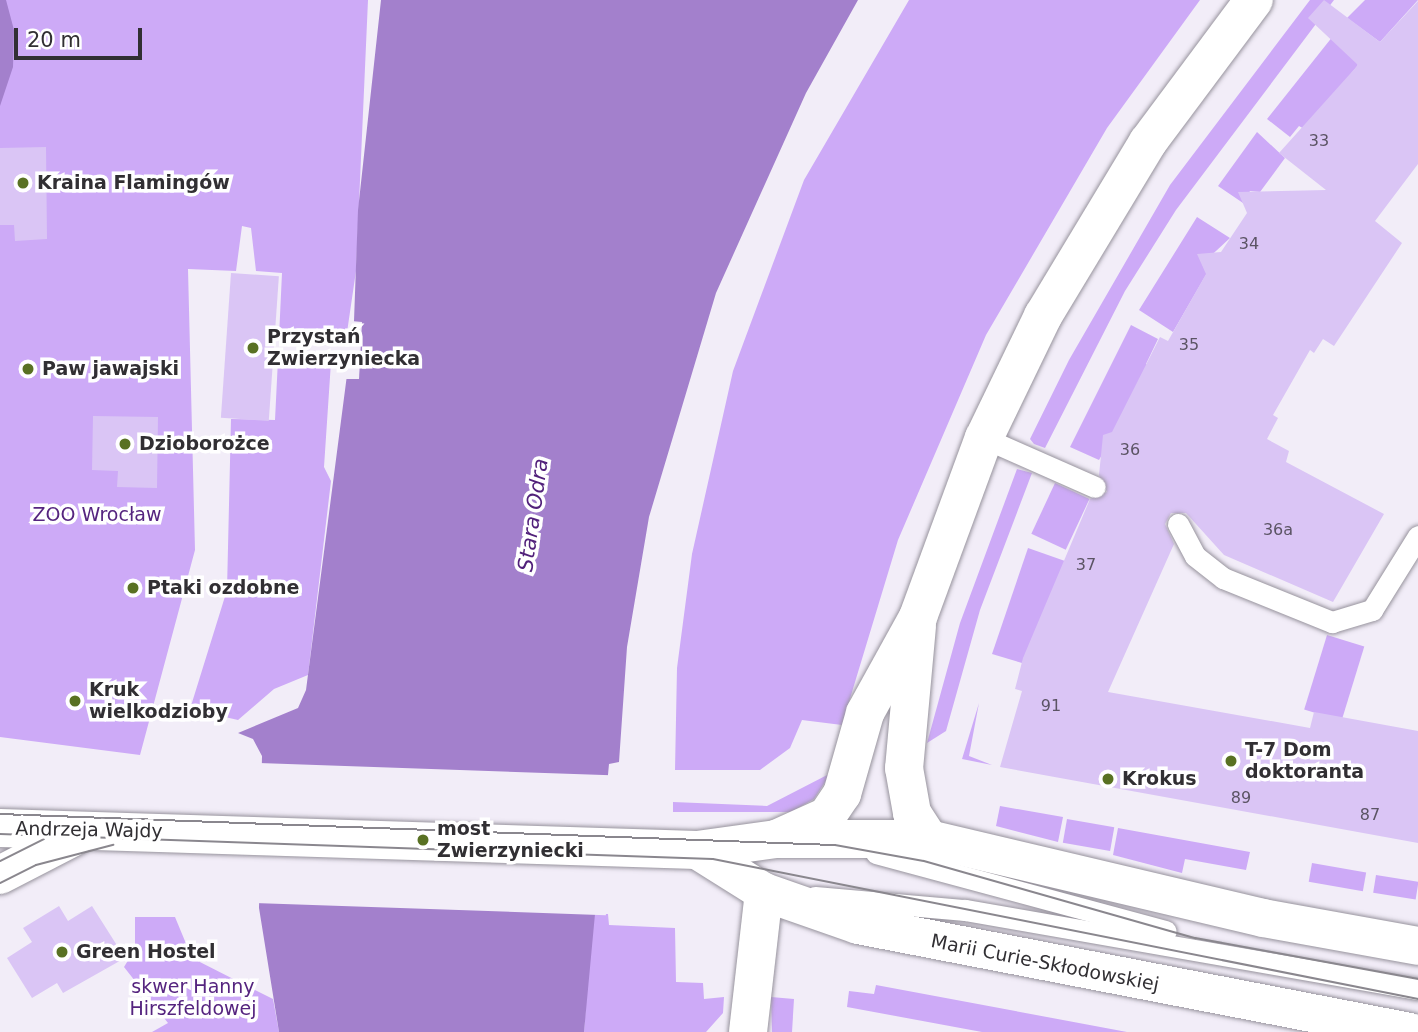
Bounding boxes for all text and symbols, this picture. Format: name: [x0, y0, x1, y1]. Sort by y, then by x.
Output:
scale bar: [18, 14, 145, 58]
text: 20 m: [27, 28, 81, 52]
house number: 33: [1309, 131, 1329, 151]
place label: Kraina Flamingów: [37, 172, 230, 194]
marker: Kraina Flamingów: [15, 175, 31, 191]
house number: 34: [1239, 234, 1259, 254]
place label: Przystań Zwierzyniecka: [267, 326, 420, 370]
house number: 35: [1179, 335, 1199, 355]
marker: Przystań Zwierzyniecka: [245, 340, 261, 356]
place label: Paw jawajski: [42, 358, 179, 380]
marker: Paw jawajski: [20, 361, 36, 377]
place label: Dzioborożce: [139, 433, 270, 455]
marker: Dzioborożce: [117, 436, 133, 452]
house number: 36: [1120, 440, 1140, 460]
water label: Stara Odra: [513, 457, 553, 573]
park label: ZOO Wrocław: [33, 504, 161, 526]
house number: 36a: [1263, 520, 1293, 540]
house number: 37: [1076, 555, 1096, 575]
place label: Ptaki ozdobne: [147, 577, 299, 599]
marker: Ptaki ozdobne: [125, 580, 141, 596]
place label: Kruk wielkodzioby: [89, 679, 228, 723]
marker: Kruk wielkodzioby: [67, 693, 83, 709]
house number: 91: [1041, 696, 1061, 716]
place label: T-7 Dom doktoranta: [1245, 739, 1364, 783]
marker: T-7 Dom doktoranta: [1223, 753, 1239, 769]
place label: Krokus: [1122, 768, 1197, 790]
marker: Krokus: [1100, 771, 1116, 787]
house number: 89: [1231, 788, 1251, 808]
house number: 87: [1360, 805, 1380, 825]
street label: Andrzeja Wajdy: [15, 817, 163, 843]
place label: most Zwierzyniecki: [437, 818, 584, 862]
marker: most Zwierzyniecki: [415, 832, 431, 848]
street label: Marii Curie-Skłodowskiej: [929, 930, 1161, 996]
place label: Green Hostel: [76, 941, 216, 963]
marker: Green Hostel: [54, 944, 70, 960]
park label: skwer Hanny Hirszfeldowej: [129, 976, 257, 1020]

